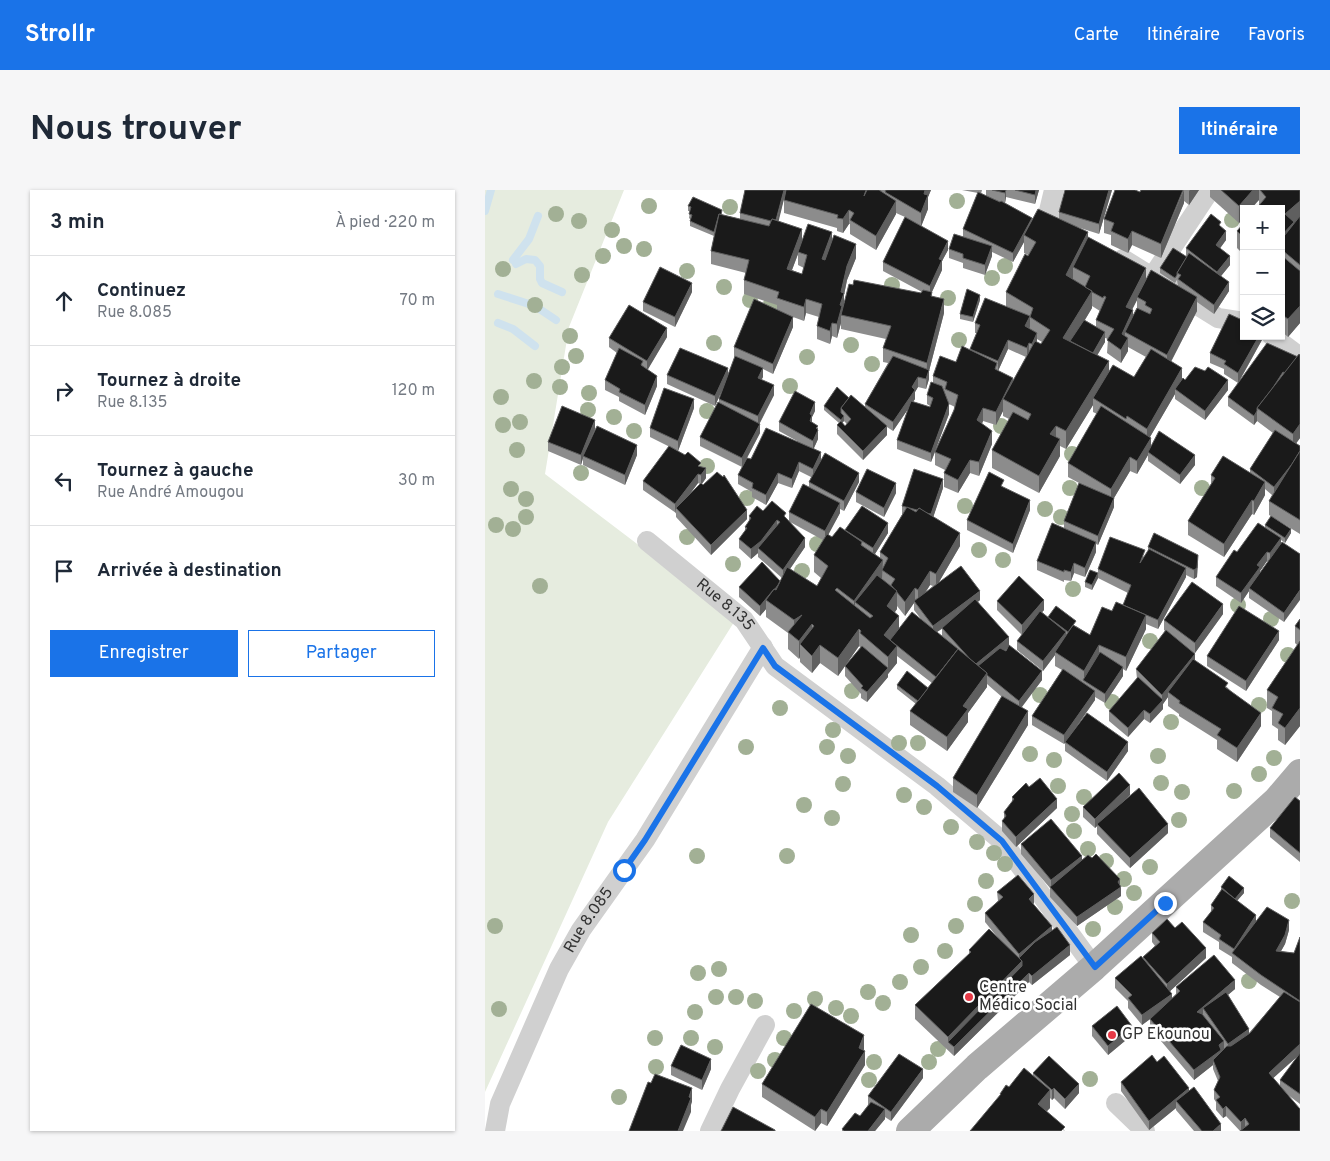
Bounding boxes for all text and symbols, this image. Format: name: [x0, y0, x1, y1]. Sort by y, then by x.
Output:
text: Strollr: [25, 20, 95, 50]
text: Carte: [1074, 24, 1119, 47]
text: Itinéraire: [1147, 24, 1220, 47]
text: Favoris: [1248, 24, 1305, 47]
button: Itinéraire: [1179, 107, 1300, 154]
text: Nous trouver: [30, 108, 242, 152]
map controls: [1240, 205, 1285, 340]
button: +: [1240, 205, 1285, 250]
text: 3 min: [50, 209, 105, 236]
text: À pied · 220 m: [335, 213, 435, 233]
button: −: [1240, 250, 1285, 295]
text: Continuez: [97, 279, 186, 303]
icon: ahead: [50, 287, 78, 315]
text: 70 m: [400, 291, 435, 311]
button: layers: [1240, 295, 1285, 340]
text: Rue 8.085: [97, 303, 172, 323]
text: Tournez à droite: [97, 369, 241, 393]
icon: right: [50, 377, 78, 405]
text: 120 m: [392, 381, 435, 401]
text: Rue 8.135: [97, 393, 168, 413]
text: Tournez à gauche: [97, 459, 254, 483]
icon: left: [50, 467, 78, 495]
text: 30 m: [398, 471, 435, 491]
text: Rue André Amougou: [97, 483, 244, 503]
icon: arrive: [50, 557, 78, 585]
text: Arrivée à destination: [97, 559, 282, 583]
street label: Rue 8.135: [692, 575, 759, 635]
button: Enregistrer: [50, 630, 238, 677]
button: Partager: [248, 630, 435, 677]
route start: [613, 859, 636, 882]
street label: Rue 8.085: [560, 883, 618, 957]
route end: [1154, 892, 1177, 915]
place label: Centre Médico Social: [979, 978, 1078, 1016]
marker: Centre Médico Social: [963, 991, 975, 1003]
place label: GP Ekounou: [1122, 1025, 1210, 1045]
marker: GP Ekounou: [1106, 1029, 1118, 1041]

